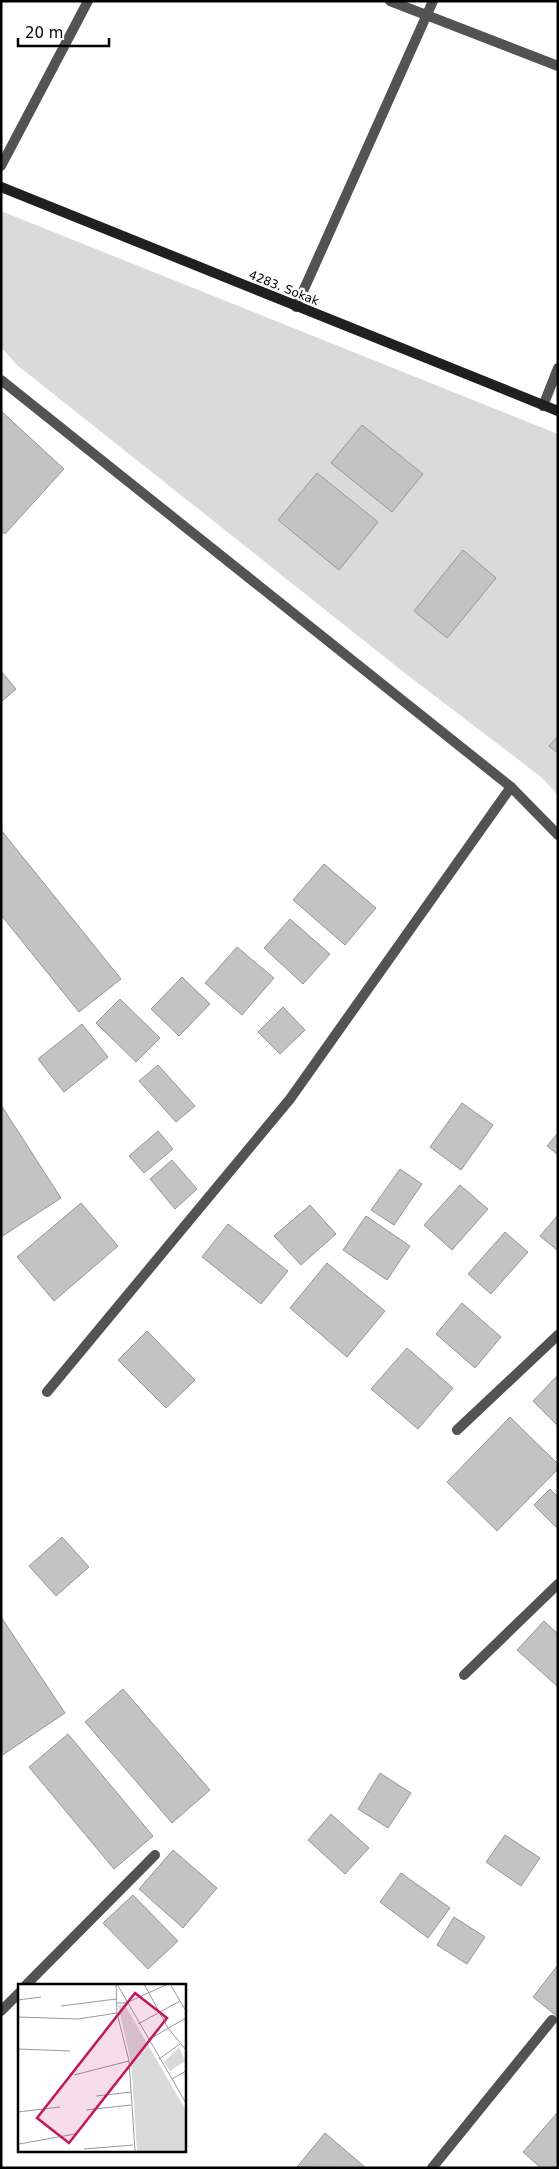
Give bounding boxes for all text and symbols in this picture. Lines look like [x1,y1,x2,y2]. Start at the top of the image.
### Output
scale bar [18,15,109,47]
text: 20 m [25,24,63,42]
street label: 4283. Sokak [247,268,321,308]
inset map [18,1984,185,2152]

